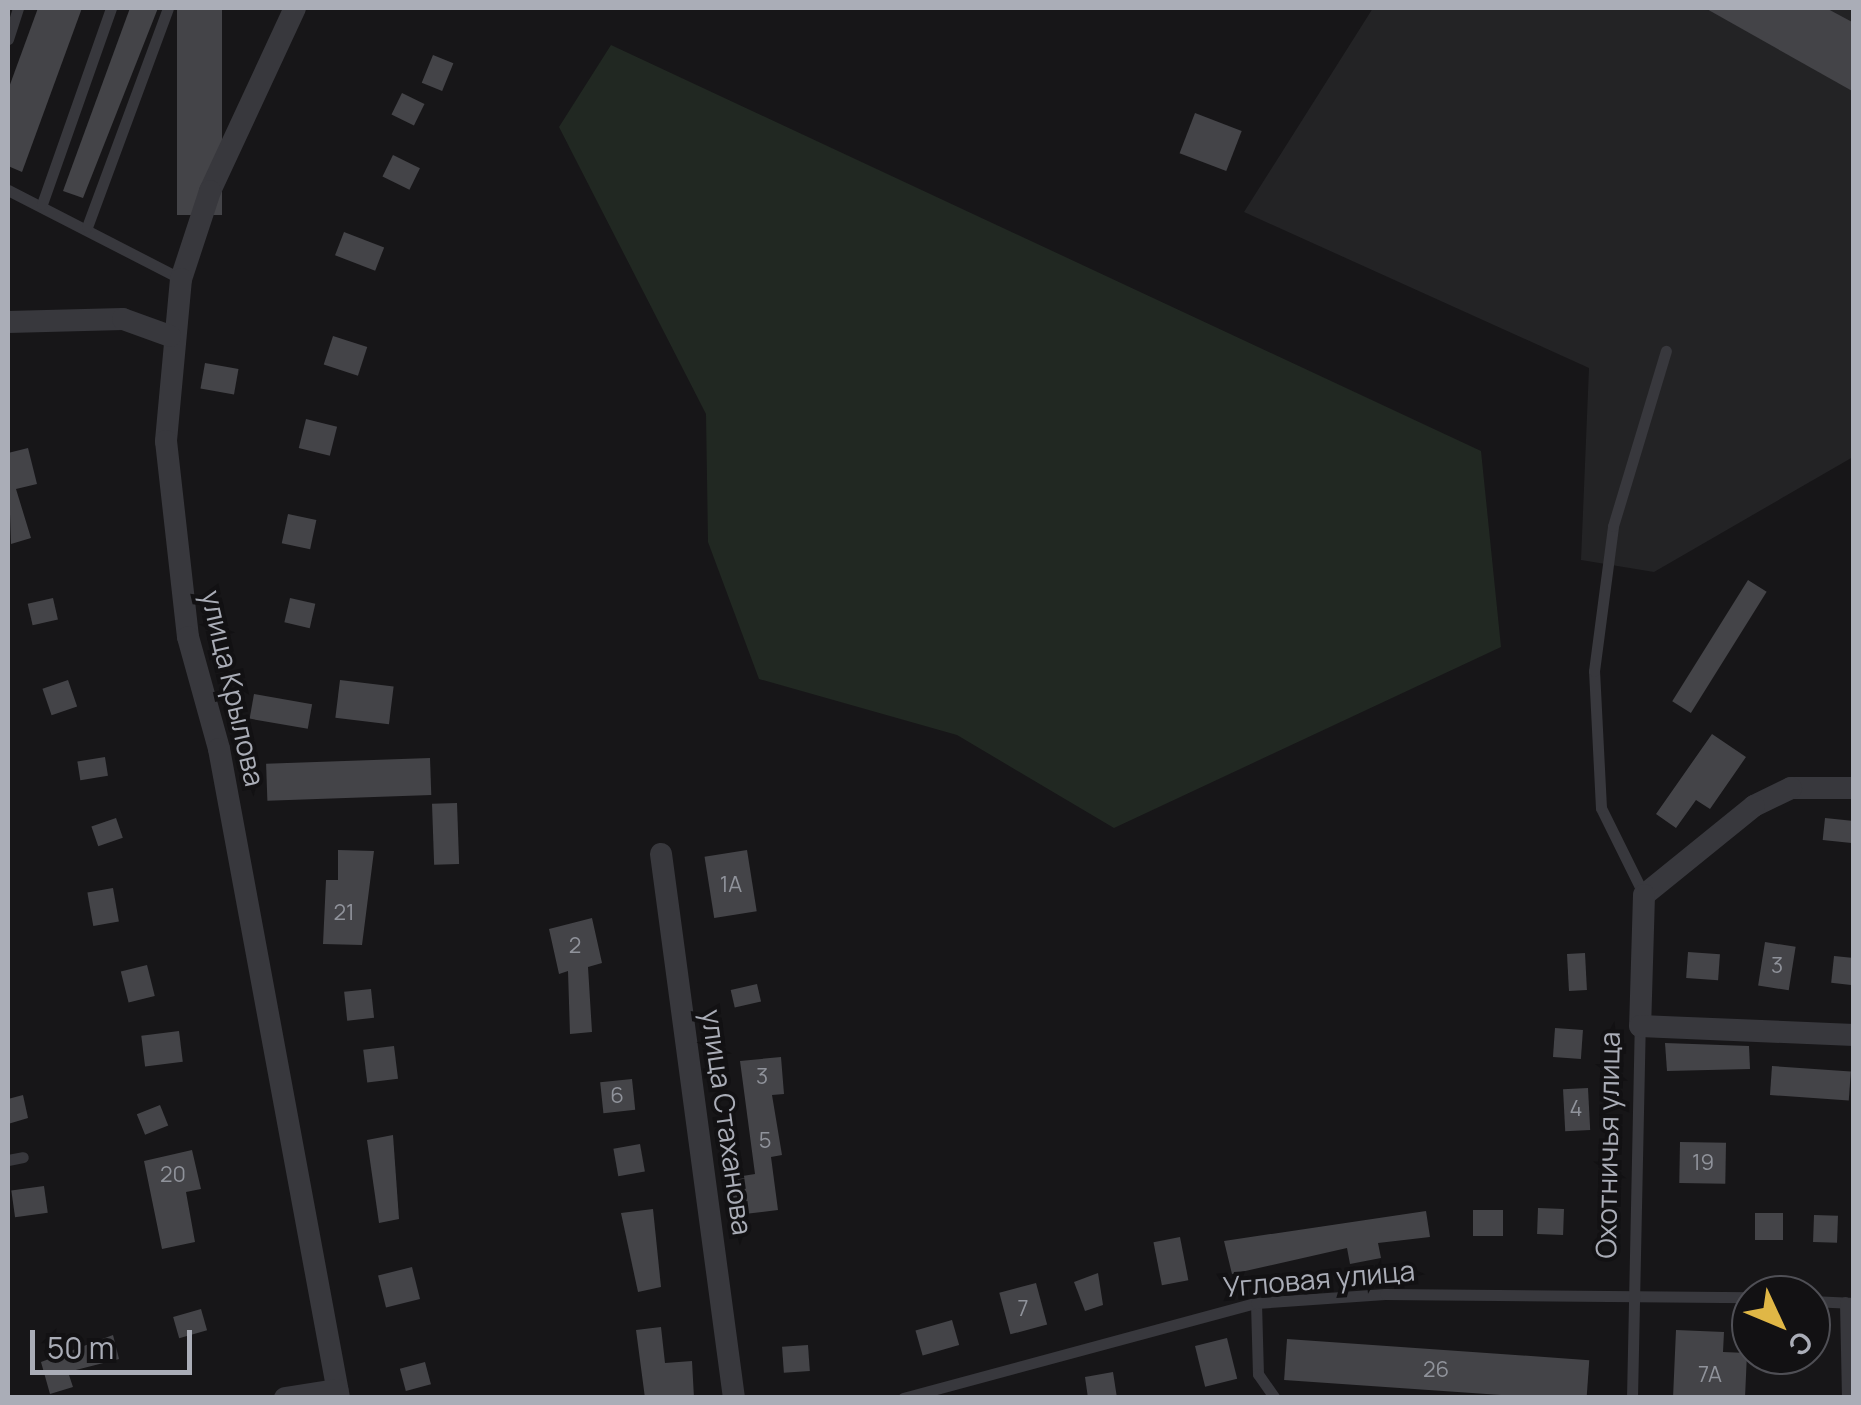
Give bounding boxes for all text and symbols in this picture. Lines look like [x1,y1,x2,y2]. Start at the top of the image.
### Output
street label: улица Крылова [195,587,273,789]
house number: 1А [720,872,742,898]
house number: 21 [333,900,355,926]
house number: 2 [569,933,581,959]
house number: 3 [1771,953,1783,979]
street label: улица Стаханова [696,1007,760,1237]
street label: Охотничья улица [1588,1031,1626,1259]
house number: 3 [756,1064,768,1090]
house number: 6 [610,1083,624,1109]
house number: 4 [1570,1096,1582,1122]
house number: 5 [759,1128,771,1154]
house number: 19 [1692,1150,1714,1176]
house number: 20 [160,1162,186,1188]
street label: Угловая улица [1222,1253,1416,1303]
north arrow [1731,1275,1831,1375]
house number: 7 [1017,1296,1029,1322]
scale bar [35,1310,198,1372]
text: С [1780,1324,1822,1365]
text: 50 m [47,1327,114,1368]
house number: 26 [1423,1357,1449,1383]
house number: 7А [1698,1362,1722,1388]

